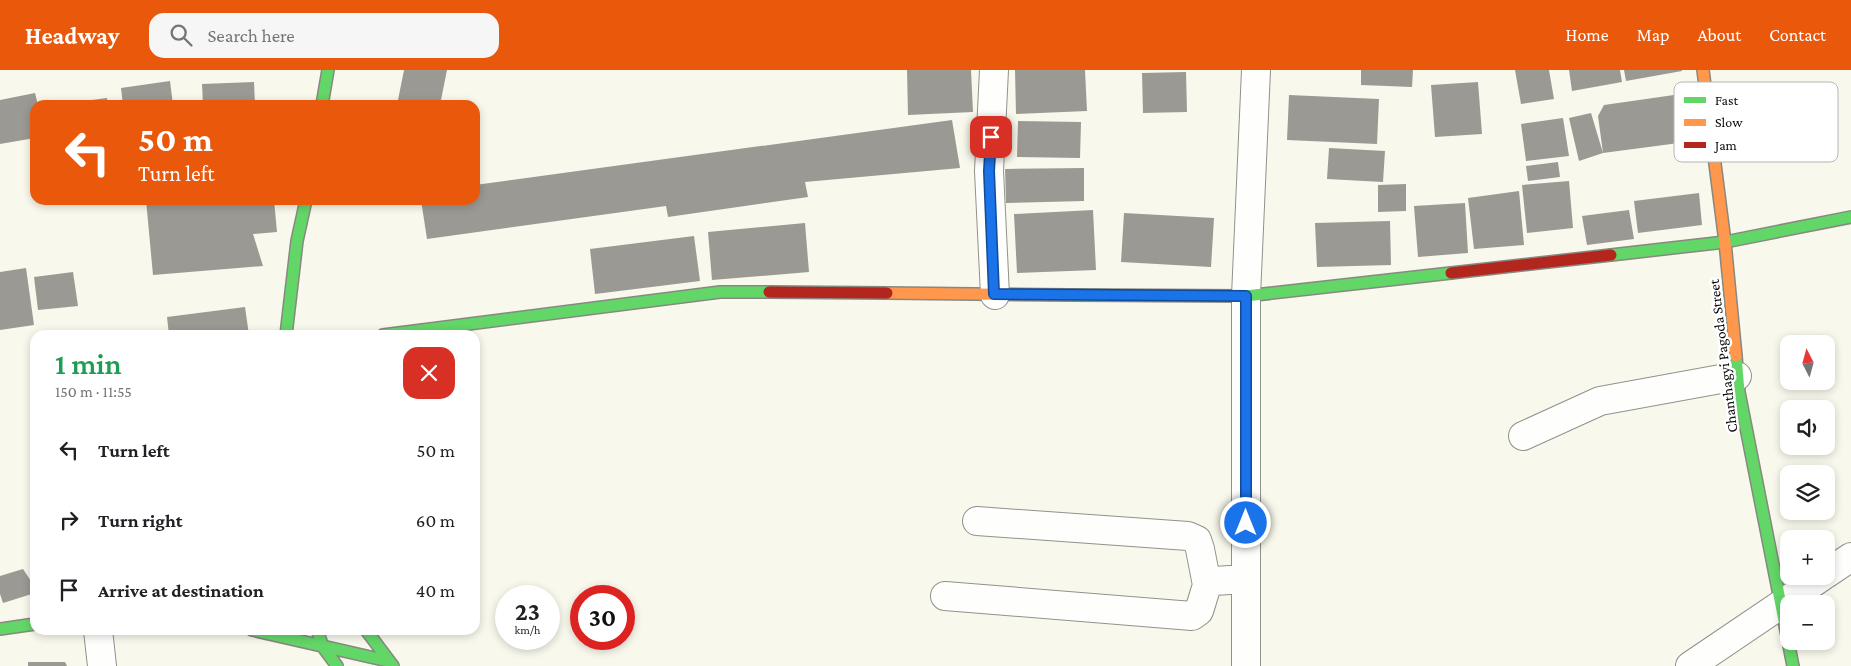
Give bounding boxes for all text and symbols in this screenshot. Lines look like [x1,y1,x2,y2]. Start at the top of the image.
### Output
search box [149,13,499,58]
icon: search [167,21,195,49]
text: Headway [25,22,119,49]
text: Search here [207,25,295,46]
text: Home [1566,25,1609,45]
text: Map [1637,25,1669,45]
text: About [1697,25,1741,45]
text: Contact [1769,25,1826,45]
legend [1674,82,1838,162]
text: Fast [1715,92,1739,108]
text: Slow [1715,114,1743,130]
pin [970,116,1012,158]
icon: left [55,120,120,185]
text: 50 m [138,120,213,159]
icon: arrive [977,123,1005,151]
text: Jam [1713,137,1737,153]
text: Turn left [138,161,215,186]
street label: Chanthagyi Pagoda Street [1706,277,1741,434]
north arrow [1780,335,1835,390]
map controls [1780,335,1835,650]
text: 1 min [55,347,122,380]
button: close [403,347,455,399]
text: 150 m · 11:55 [55,383,132,400]
button: sound [1780,400,1835,455]
icon: left [55,436,83,464]
text: Turn left [98,440,170,461]
text: 50 m [416,440,455,461]
button: layers [1780,465,1835,520]
position arrow [1219,496,1271,548]
icon: right [55,506,83,534]
text: Turn right [98,510,183,531]
text: 60 m [416,510,455,531]
button: + [1780,530,1835,585]
icon: arrive [55,576,83,604]
text: Arrive at destination [98,580,264,601]
text: 40 m [416,580,455,601]
speed limit sign: 30 [570,585,635,650]
button: − [1780,595,1835,650]
text: 23 [515,598,540,625]
text: km/h [515,623,540,637]

